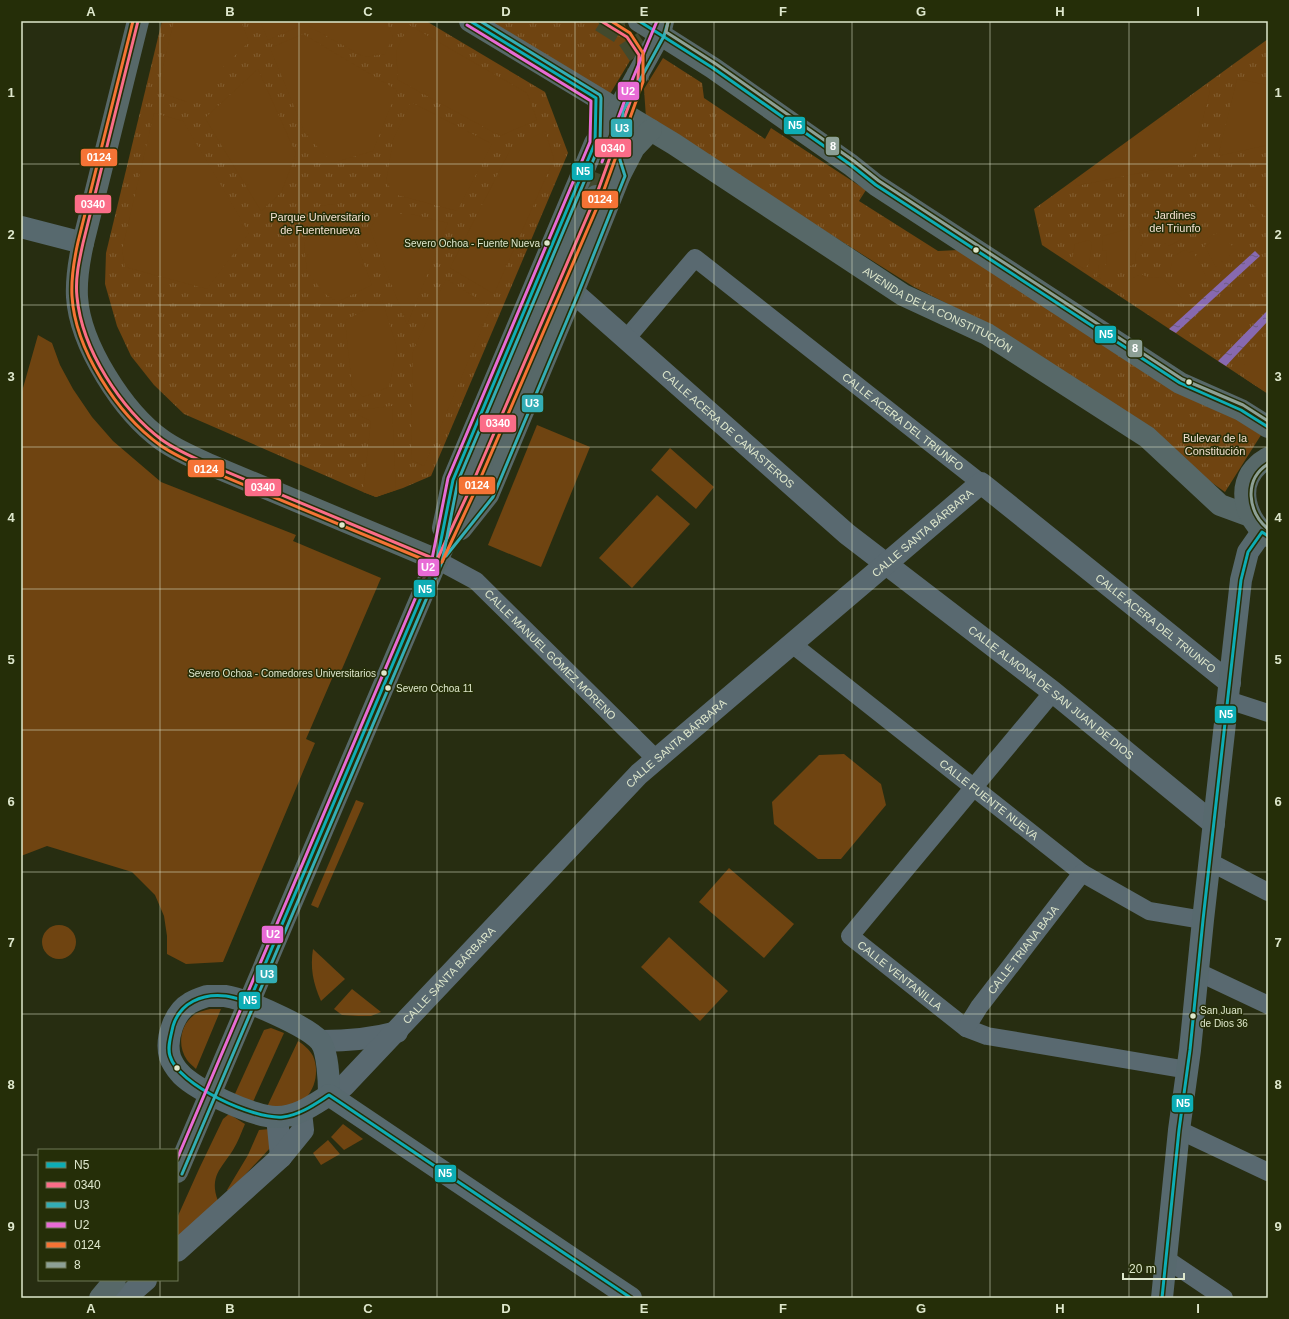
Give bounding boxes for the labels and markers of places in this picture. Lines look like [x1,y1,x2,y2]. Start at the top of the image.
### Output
place label: Severo Ochoa - Fuente Nueva [404,238,540,249]
marker: Severo Ochoa - Fuente Nueva [542,238,552,248]
unlabelled marker [971,245,981,255]
unlabelled marker [1184,377,1194,387]
unlabelled marker [337,520,347,530]
place label: Severo Ochoa - Comedores Universitarios [188,668,376,679]
marker: Severo Ochoa - Comedores Universitarios [379,668,389,678]
marker: Severo Ochoa 11 [383,683,393,693]
place label: Severo Ochoa 11 [396,683,474,694]
place label: San Juan de Dios 36 [1200,1005,1248,1029]
marker: San Juan de Dios 36 [1188,1011,1198,1021]
unlabelled marker [172,1063,182,1073]

